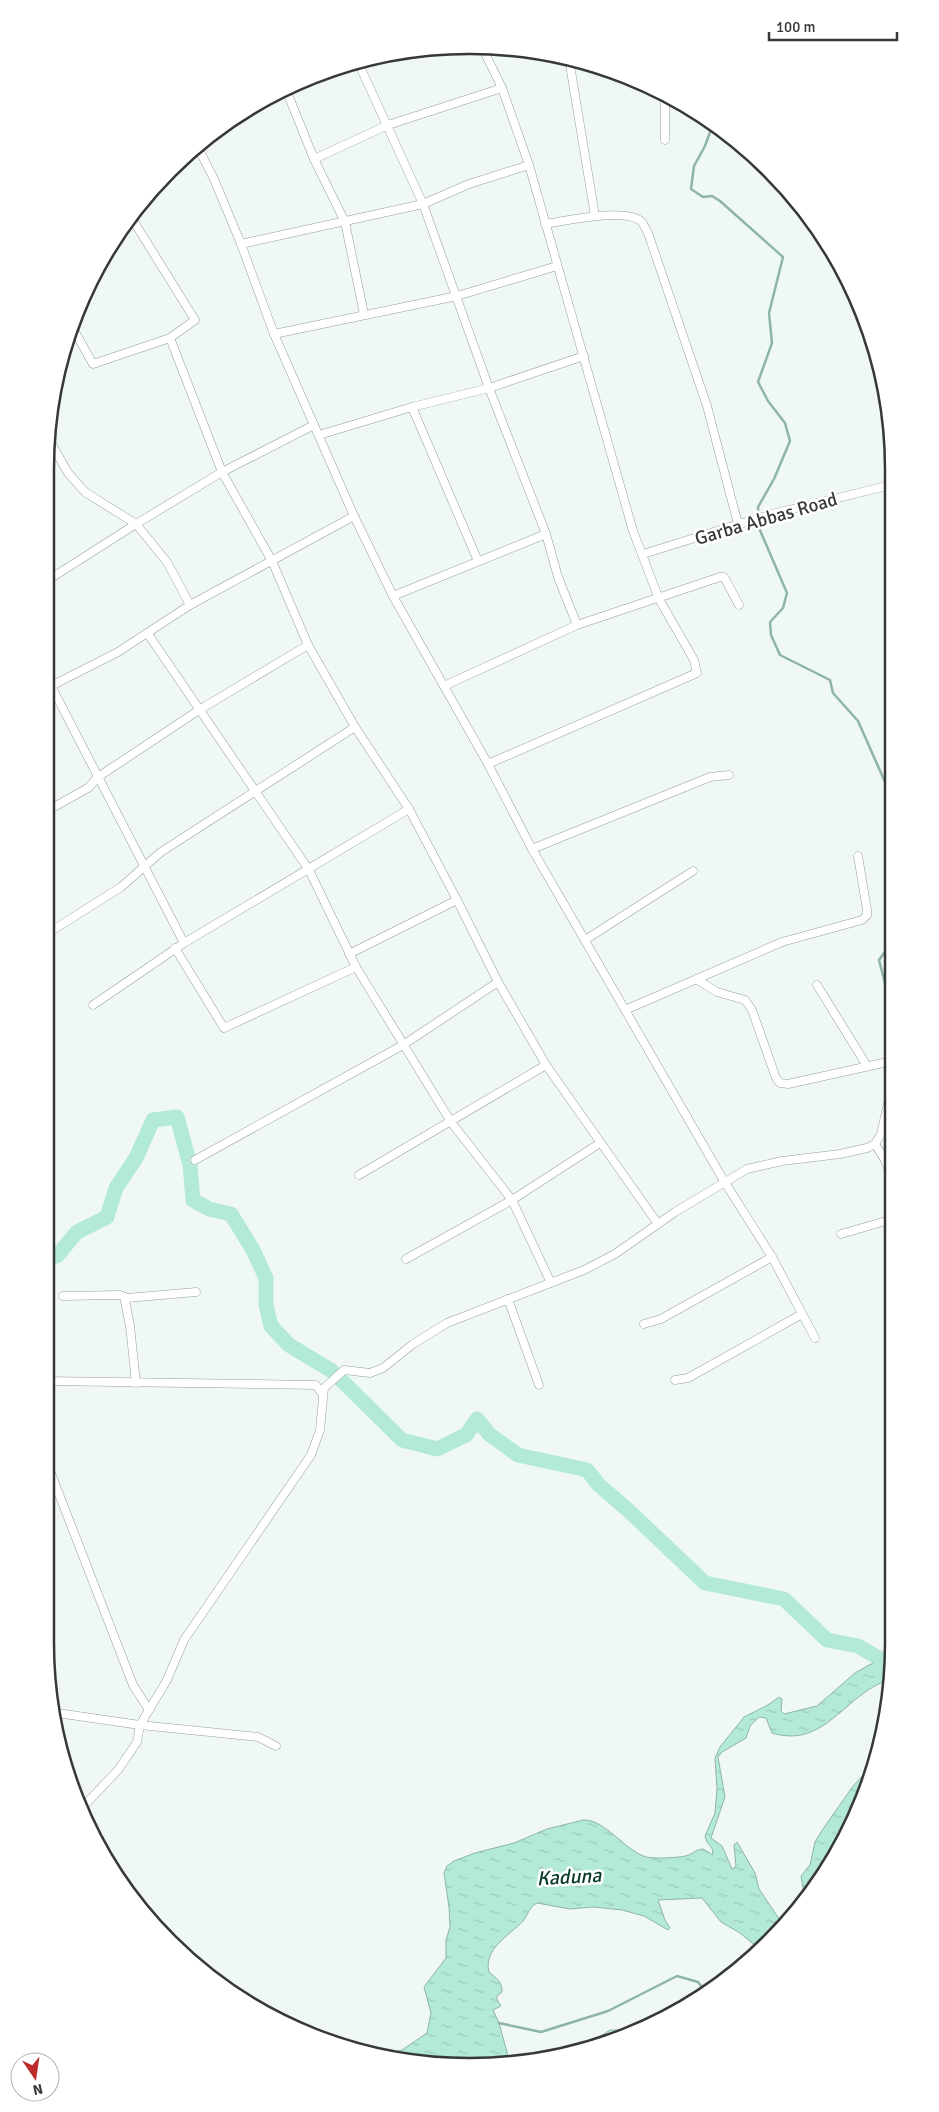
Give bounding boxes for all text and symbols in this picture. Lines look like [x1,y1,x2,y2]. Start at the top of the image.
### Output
scale bar [769,10,896,42]
text: 100 m [776,18,816,36]
street label: Garba Abbas Road [692,487,840,551]
water label: Kaduna [536,1863,603,1891]
north arrow [10,2052,60,2102]
text: N [31,2080,44,2099]

